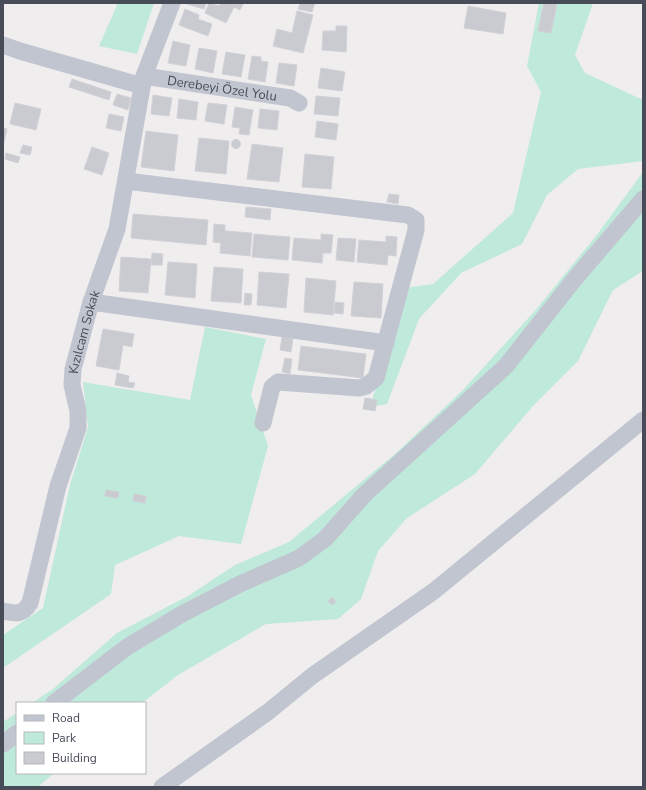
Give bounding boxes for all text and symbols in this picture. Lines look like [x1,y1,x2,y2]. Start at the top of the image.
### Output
street label: Derebeyi Özel Yolu [166,72,278,106]
street label: Kızılcam Sokak [65,287,105,374]
legend [16,702,146,774]
text: Road [52,710,80,726]
text: Park [52,730,77,746]
text: Building [52,750,97,766]

